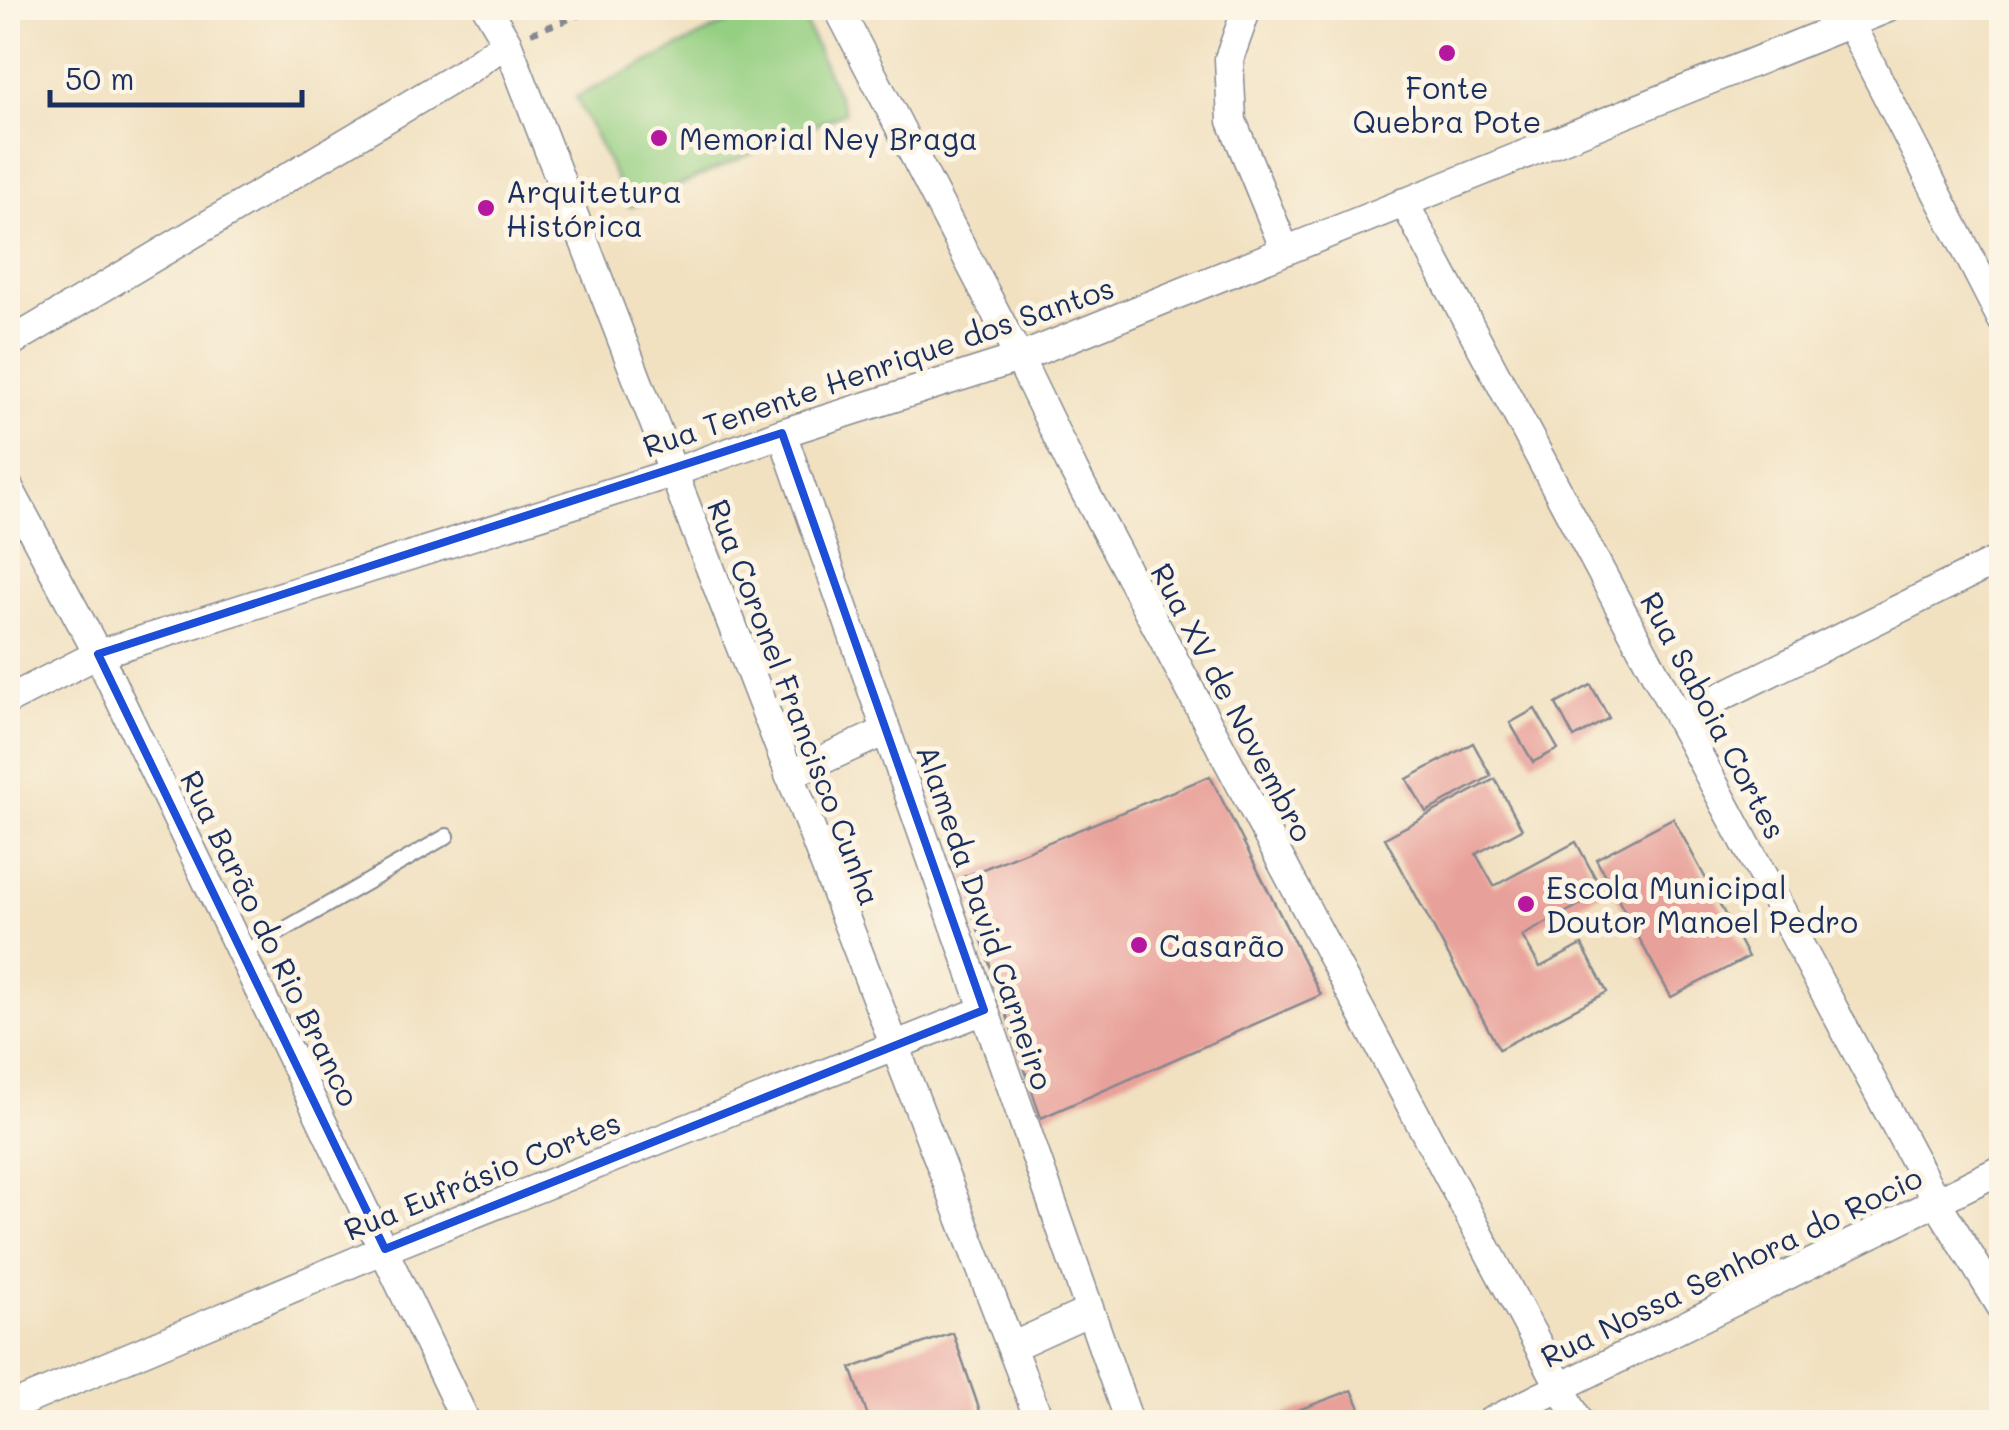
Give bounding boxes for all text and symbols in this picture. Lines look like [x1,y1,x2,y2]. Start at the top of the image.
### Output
marker: Fonte Quebra Pote [1436,42,1458,64]
scale bar [50,45,302,107]
text: 50 m [65,58,135,98]
place label: Fonte Quebra Pote [1353,67,1541,141]
place label: Memorial Ney Braga [679,118,978,158]
marker: Memorial Ney Braga [648,127,670,149]
place label: Arquitetura Histórica [506,171,682,245]
marker: Arquitetura Histórica [475,197,497,219]
street label: Rua Tenente Henrique dos Santos [637,266,1119,466]
street label: Rua Coronel Francisco Cunha [699,493,891,911]
street label: Rua XV de Novembro [1143,556,1323,848]
street label: Rua Saboia Cortes [1632,584,1796,846]
street label: Alameda David Carneiro [908,739,1064,1095]
street label: Rua Barão do Rio Branco [172,763,370,1113]
place label: Escola Municipal Doutor Manoel Pedro [1546,867,1858,941]
marker: Escola Municipal Doutor Manoel Pedro [1515,893,1537,915]
place label: Casarão [1159,925,1284,965]
marker: Casarão [1128,934,1150,956]
street label: Rua Eufrásio Cortes [338,1101,626,1249]
street label: Rua Nossa Senhora do Rocio [1534,1156,1928,1376]

